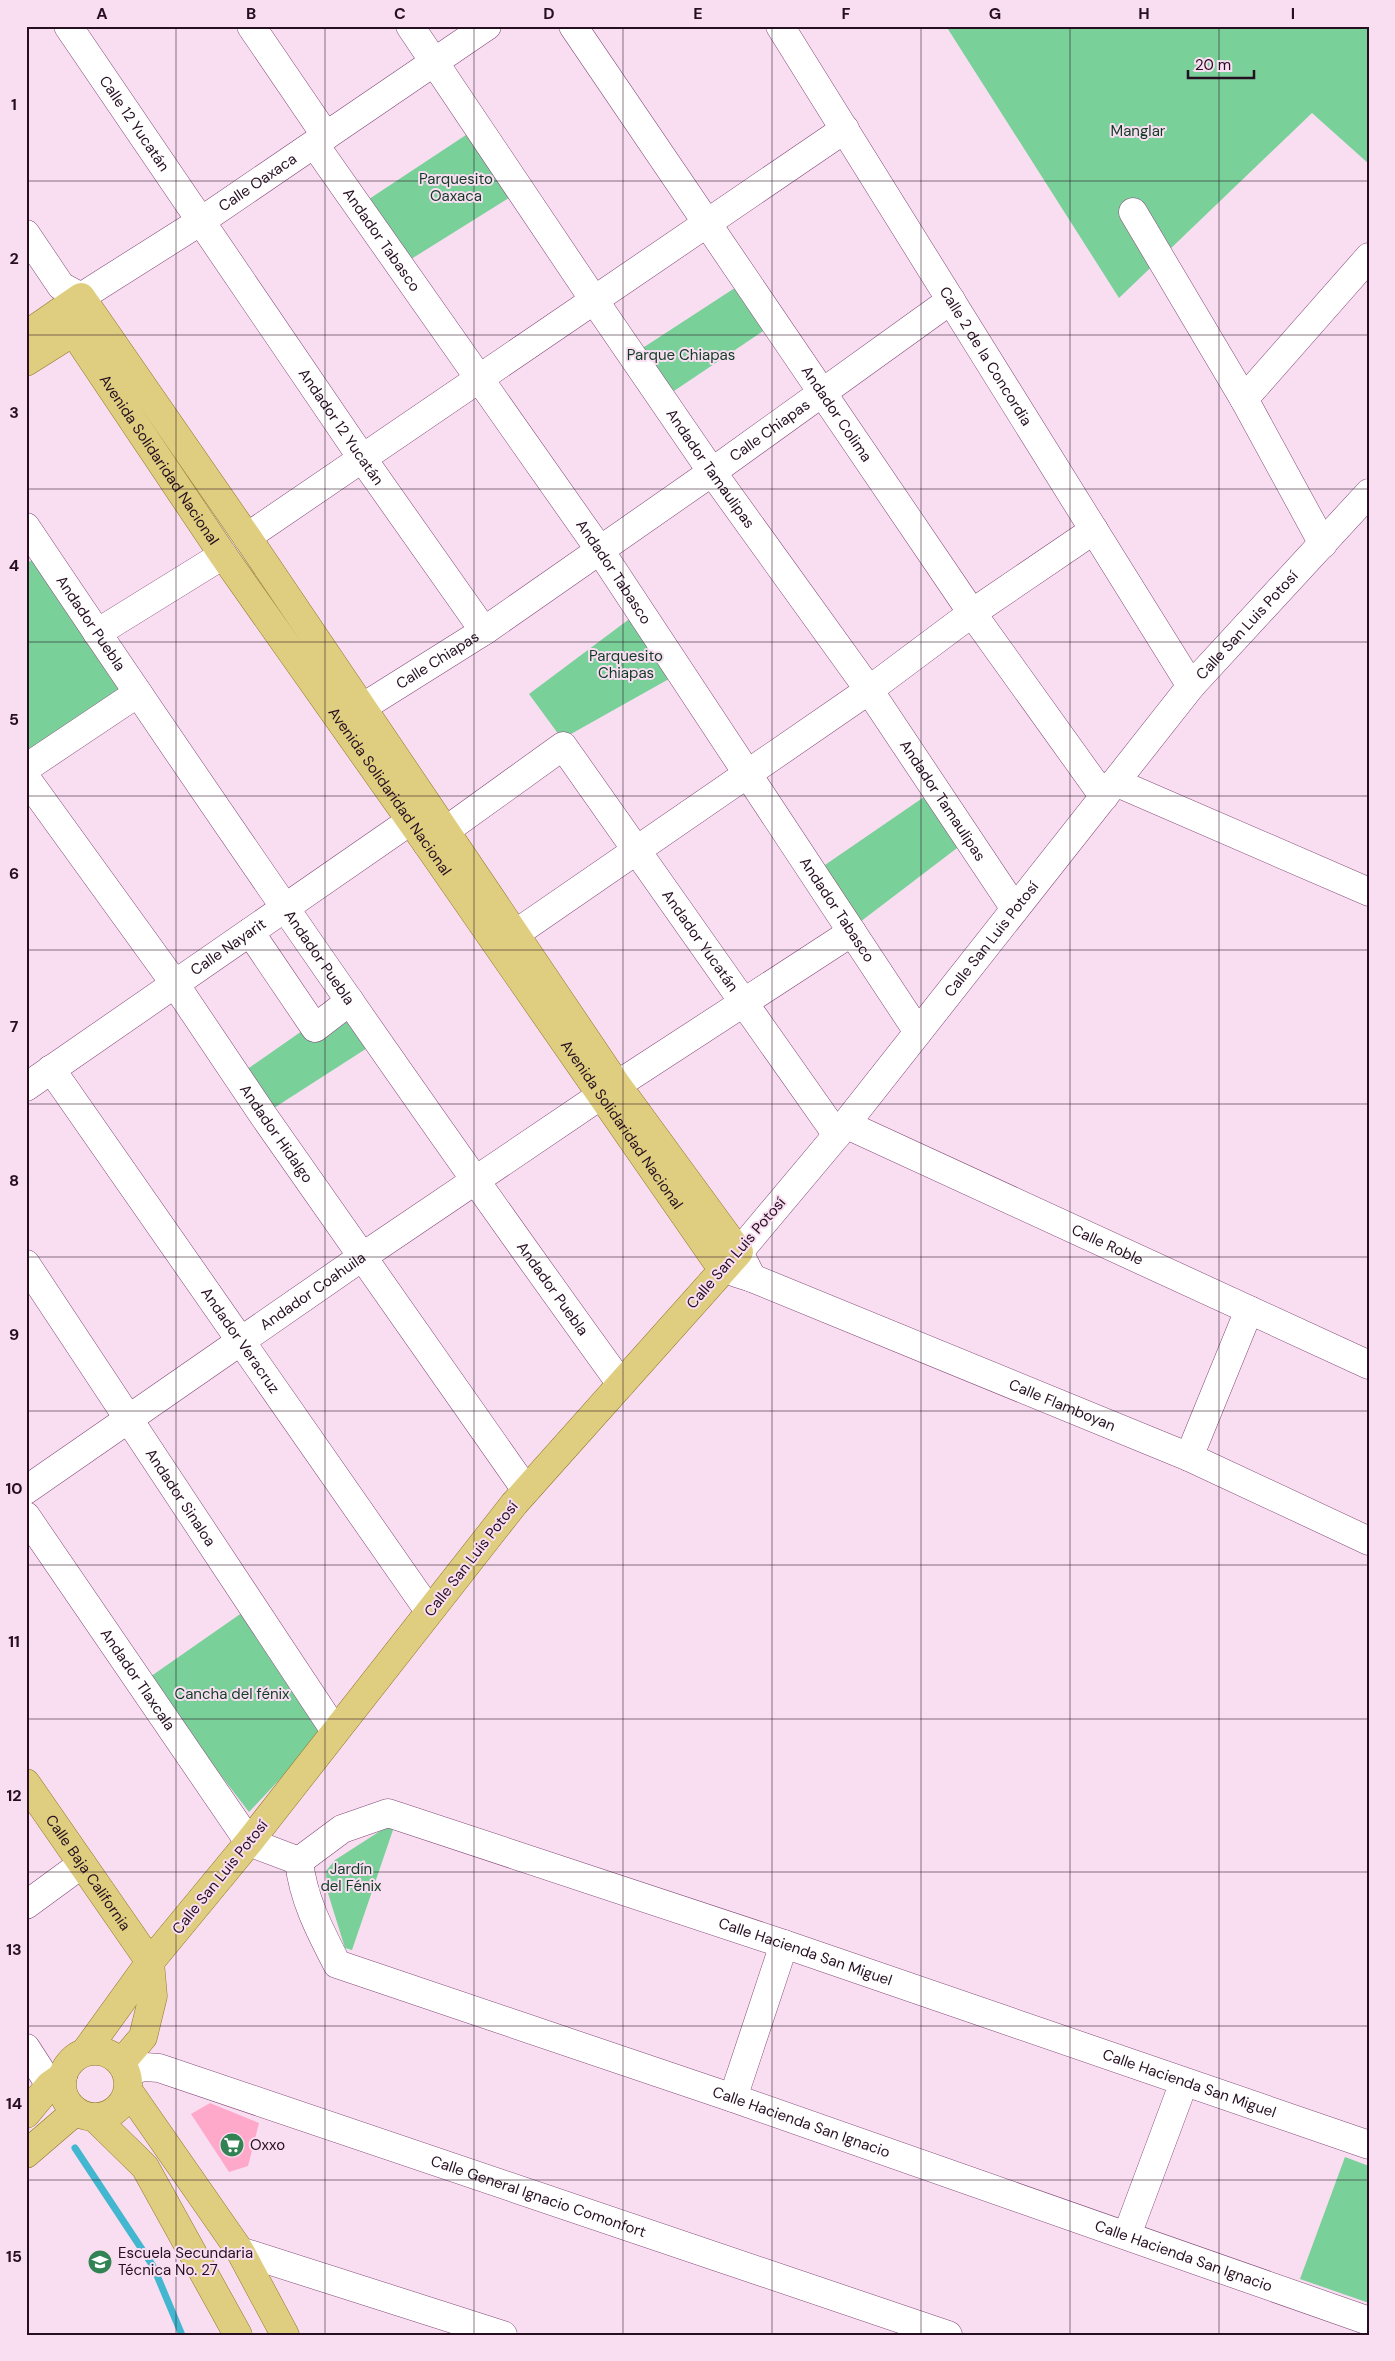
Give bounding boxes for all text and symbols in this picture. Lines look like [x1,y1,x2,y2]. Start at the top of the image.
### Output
text: A [96,3,108,24]
text: B [246,3,256,24]
text: C [394,3,406,24]
text: D [543,3,555,24]
text: E [693,3,703,24]
text: F [842,3,851,24]
text: G [989,3,1001,24]
text: H [1138,3,1150,24]
text: I [1291,3,1295,24]
scale bar [1188,48,1254,80]
text: 20 m [1195,55,1231,75]
street label: Calle 12 Yucatán [95,72,174,175]
text: 1 [11,94,17,115]
park label: Manglar [1111,121,1166,141]
street label: Calle Oaxaca [215,149,301,216]
park label: Parquesito Oaxaca [419,169,493,206]
street label: Andador Tabasco [338,184,425,296]
text: 2 [9,248,19,269]
street label: Calle 2 de la Concordia [935,283,1037,430]
park label: Parque Chiapas [627,345,735,365]
street label: Andador Colima [797,362,876,466]
street label: Andador 12 Yucatán [294,364,388,489]
street label: Avenida Solidaridad Nacional [95,371,224,549]
street label: Calle Chiapas [726,395,814,466]
text: 3 [9,402,19,423]
street label: Andador Tamaulipas [662,405,759,532]
street label: Andador Tabasco [571,516,656,628]
text: 4 [9,555,19,576]
street label: Calle San Luis Potosí [1192,566,1303,684]
street label: Andador Puebla [52,572,130,675]
street label: Calle Chiapas [392,627,483,694]
park label: Parquesito Chiapas [589,646,663,683]
street label: Avenida Solidaridad Nacional [324,703,456,879]
text: 5 [9,709,19,730]
street label: Andador Tamaulipas [895,736,990,865]
street label: Andador Tabasco [795,853,879,966]
text: 6 [9,863,19,884]
street label: Calle San Luis Potosí [940,877,1043,1001]
street label: Andador Yucatán [657,886,743,996]
street label: Andador Puebla [280,906,359,1009]
street label: Calle Nayarit [187,914,270,980]
text: 7 [10,1016,19,1037]
street label: Avenida Solidaridad Nacional [556,1036,687,1213]
street label: Andador Hidalgo [235,1080,318,1187]
text: 8 [9,1170,19,1191]
street label: Calle San Luis Potosí [682,1193,790,1313]
street label: Calle Roble [1068,1220,1147,1270]
street label: Andador Puebla [512,1238,593,1340]
street label: Andador Coahuila [256,1247,370,1335]
street label: Andador Veracruz [196,1284,284,1398]
text: 9 [9,1324,19,1345]
street label: Calle Flamboyan [1006,1374,1119,1436]
street label: Andador Sinaloa [141,1445,220,1550]
text: 10 [5,1478,23,1499]
street label: Calle San Luis Potosí [420,1497,523,1621]
street label: Andador Tlaxcala [96,1624,180,1734]
text: 11 [8,1631,20,1652]
park label: Cancha del fénix [174,1684,290,1704]
text: 12 [6,1785,22,1806]
street label: Calle Baja California [41,1811,135,1935]
street label: Calle San Luis Potosí [168,1815,273,1938]
park label: Jardín del Fénix [320,1859,382,1896]
street label: Calle Hacienda San Miguel [716,1913,895,1990]
text: 13 [6,1939,22,1960]
street label: Calle Hacienda San Miguel [1100,2044,1279,2122]
street label: Calle Hacienda San Ignacio [710,2082,893,2162]
text: 14 [6,2093,22,2114]
supermarket icon: Oxxo [219,2132,245,2158]
place label: Oxxo [250,2135,285,2155]
street label: Calle General Ignacio Comonfort [428,2151,649,2242]
street label: Calle Hacienda San Ignacio [1092,2216,1275,2296]
place label: Escuela Secundaria Técnica No. 27 [118,2243,253,2280]
text: 15 [6,2246,22,2267]
school or university icon: Escuela Secundaria Técnica No. 27 [87,2249,113,2275]

